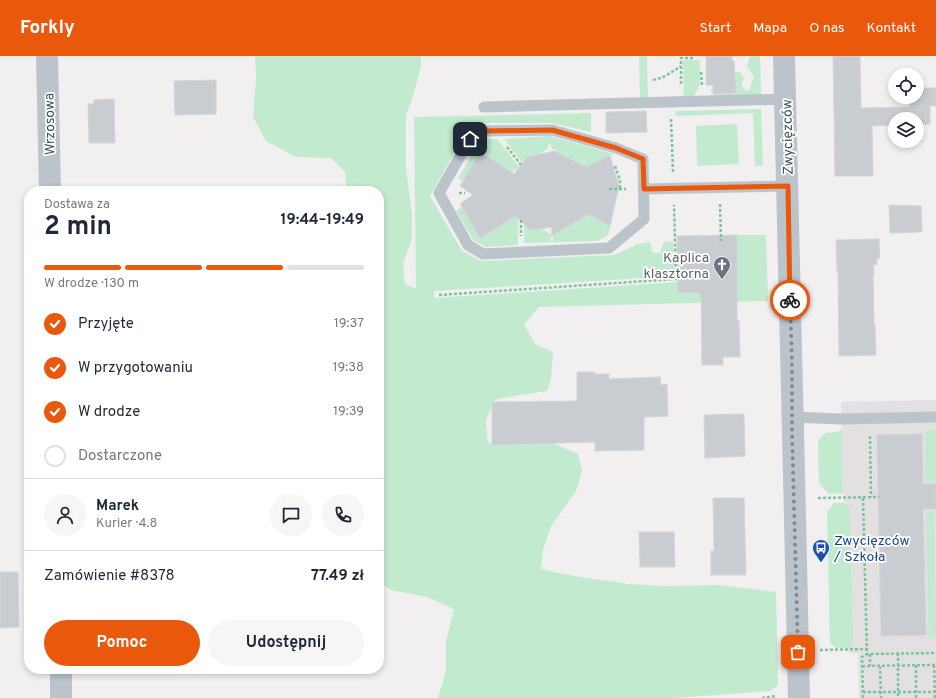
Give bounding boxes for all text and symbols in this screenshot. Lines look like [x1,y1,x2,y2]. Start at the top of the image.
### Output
text: Forkly [20,16,75,40]
text: Start [699,20,731,37]
text: Mapa [753,20,787,37]
text: O nas [809,20,845,37]
text: Kontakt [867,20,916,37]
map controls [888,68,924,148]
button: locate [888,68,924,104]
street label: Wrzosowa [41,93,60,155]
street label: Zwycięzców [779,99,798,175]
button: layers [888,112,924,148]
pin [453,122,487,156]
icon: home [459,128,481,150]
text: Dostawa za [44,197,110,213]
text: 2 min [44,211,112,244]
text: 19:44–19:49 [281,211,364,230]
place label: Kaplica klasztorna [643,250,709,283]
church icon: Kaplica klasztorna [712,255,732,280]
text: W drodze · 130 m [44,276,139,292]
courier [770,280,810,320]
icon: bike [779,289,801,311]
icon: check [44,313,66,335]
text: Przyjęte [78,315,134,334]
text: 19:37 [334,316,364,332]
icon: check [44,357,66,379]
text: W przygotowaniu [78,359,193,378]
text: 19:38 [333,360,364,376]
icon: check [44,401,66,423]
text: W drodze [78,403,140,422]
text: 19:39 [333,404,364,420]
text: Dostarczone [78,447,162,466]
button: person [44,494,86,536]
button: chat [270,494,312,536]
button: phone [322,494,364,536]
text: Marek [96,497,139,516]
text: Kurier · 4.8 [96,516,157,532]
place label: Zwycięzców / Szkoła [833,533,910,566]
bus stop icon: Zwycięzców / Szkoła [811,538,831,563]
text: Zamówienie #8378 [44,567,175,586]
text: 77.49 zł [311,567,364,586]
button: Pomoc [44,620,200,666]
button: Udostępnij [208,620,364,666]
pin [781,635,815,669]
icon: bag [787,641,809,663]

